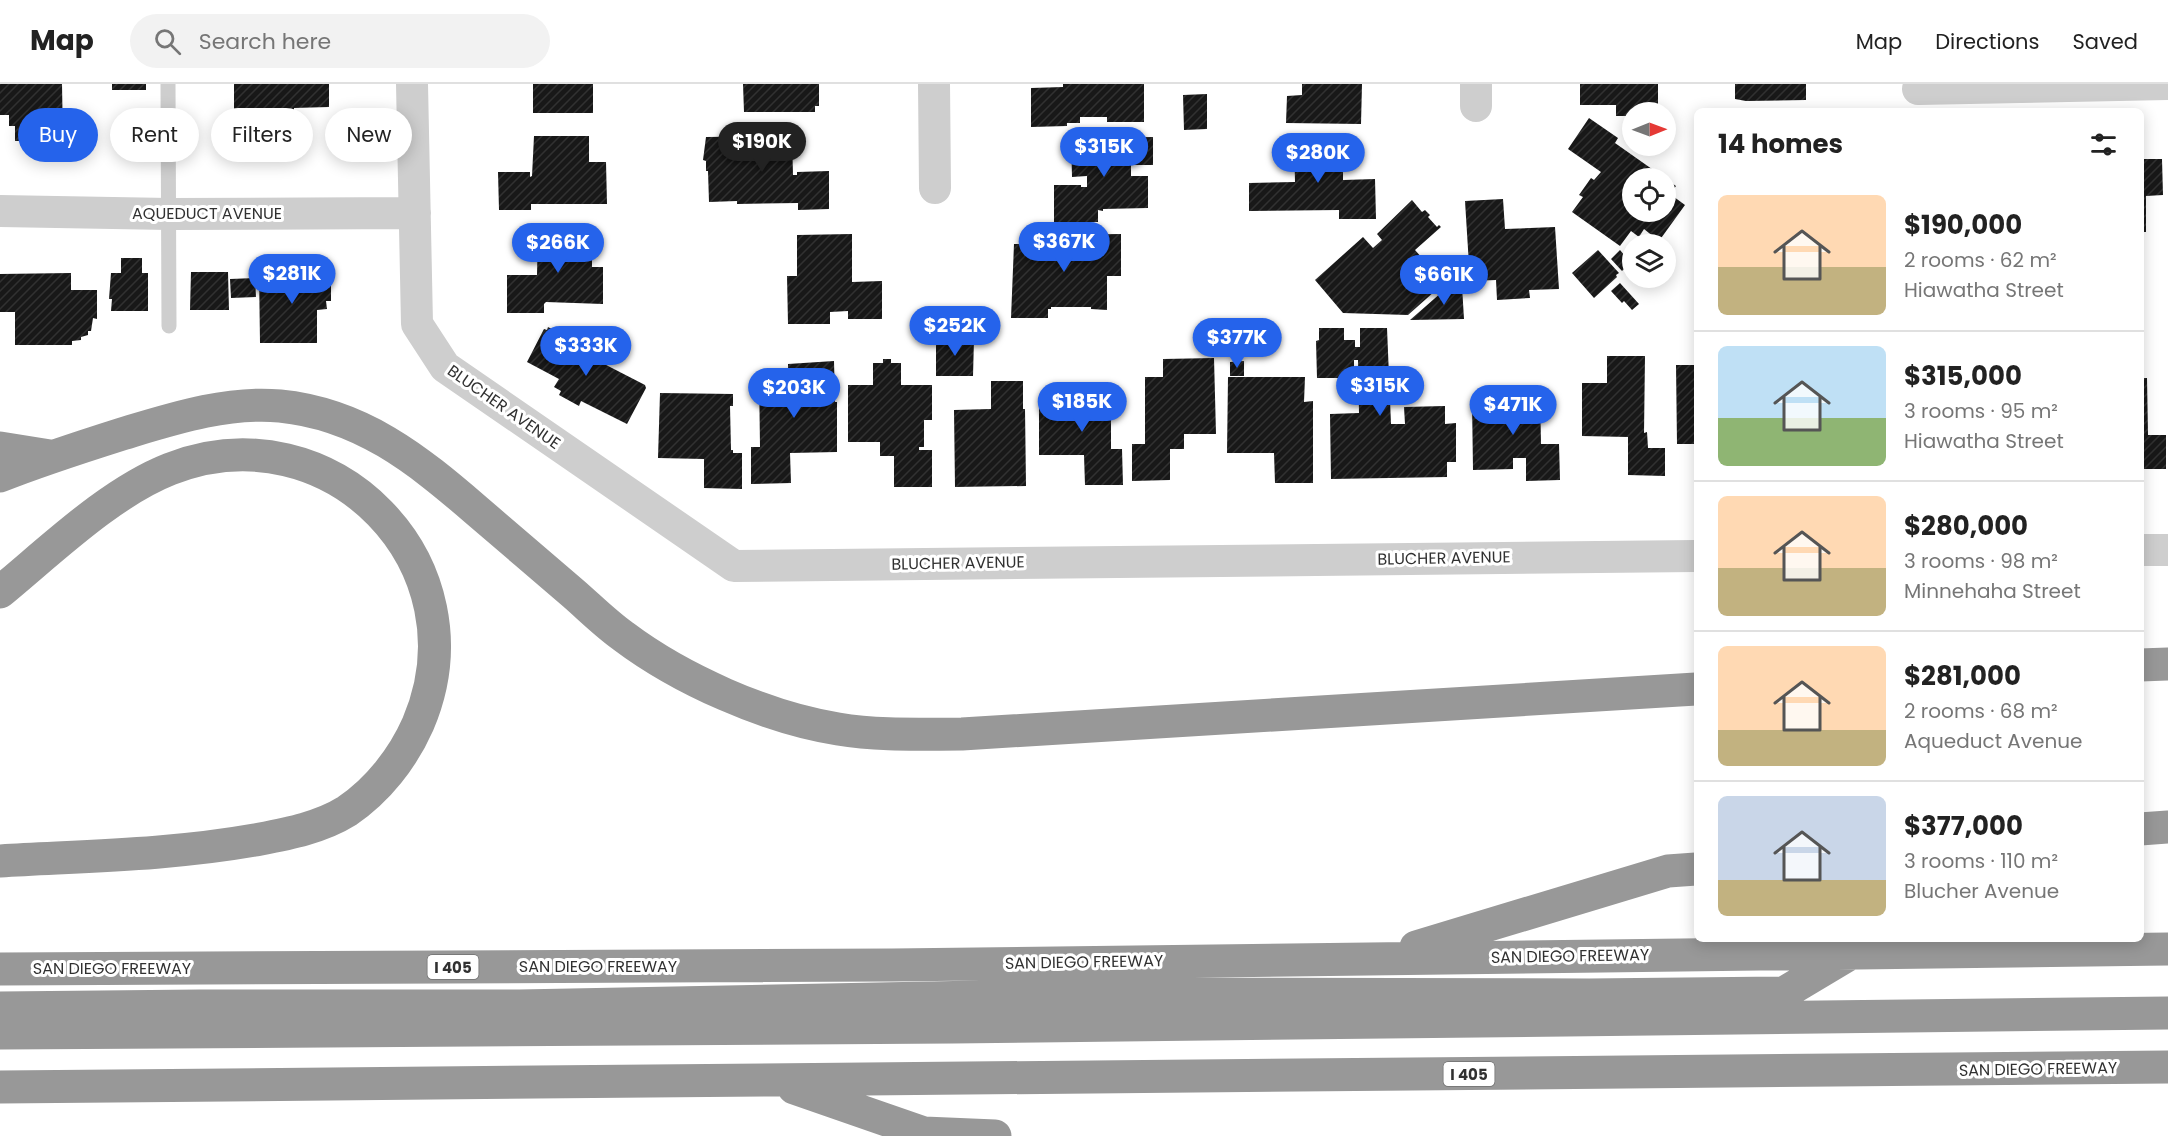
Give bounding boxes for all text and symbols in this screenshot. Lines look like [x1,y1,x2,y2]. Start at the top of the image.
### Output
search box [130,14,550,68]
text: Map [30,21,94,60]
icon: search [151,25,184,58]
text: Search here [199,26,331,57]
text: Map [1856,27,1902,56]
text: Directions [1935,27,2039,56]
text: Saved [2072,27,2138,56]
north arrow [1622,102,1676,156]
map controls [1622,102,1676,288]
chip: Buy [18,108,98,162]
chip: Rent [110,108,199,162]
chip: Filters [211,108,313,162]
chip: New [325,108,412,162]
pin: $190K [720,122,804,173]
text: 14 homes [1718,126,1843,162]
text: $190K [732,127,792,155]
pin: $315K [1062,127,1146,178]
icon: filters [2087,128,2120,161]
text: $315K [1074,132,1134,160]
pin: $280K [1276,133,1360,184]
text: $280K [1286,138,1350,166]
button: locate [1622,168,1676,222]
street label: AQUEDUCT AVENUE [132,202,282,225]
text: $190,000 [1904,207,2022,243]
icon: home [1766,219,1838,291]
pin: $367K [1022,222,1106,273]
pin: $266K [516,223,600,274]
text: $367K [1033,227,1095,255]
text: $266K [526,228,590,256]
button: layers [1622,234,1676,288]
text: 2 rooms · 62 m² [1904,246,2057,274]
pin: $281K [250,254,334,305]
pin: $661K [1402,255,1486,306]
text: $281K [263,259,322,287]
text: $661K [1414,260,1474,288]
text: Hiawatha Street [1904,276,2064,304]
pin: $252K [913,306,997,357]
text: $252K [924,311,986,339]
pin: $377K [1195,318,1279,369]
text: $377K [1207,323,1267,351]
pin: $333K [544,326,628,377]
text: $333K [554,331,618,359]
text: $315,000 [1904,358,2022,394]
street label: BLUCHER AVENUE [443,359,565,455]
pin: $315K [1338,366,1422,417]
pin: $203K [752,368,836,419]
icon: home [1766,370,1838,442]
text: $315K [1350,371,1410,399]
text: $203K [762,373,826,401]
pin: $185K [1040,382,1124,433]
pin: $471K [1471,385,1555,436]
text: $185K [1052,387,1112,415]
text: $471K [1484,390,1542,418]
text: 3 rooms · 95 m² [1904,397,2058,425]
text: Hiawatha Street [1904,427,2064,455]
text: $280,000 [1904,508,2028,544]
icon: home [1766,520,1838,592]
street label: BLUCHER AVENUE [1377,545,1511,571]
text: 3 rooms · 98 m² [1904,547,2058,575]
street label: BLUCHER AVENUE [891,550,1025,576]
text: Minnehaha Street [1904,577,2081,605]
text: $281,000 [1904,658,2021,694]
icon: home [1766,670,1838,742]
text: 2 rooms · 68 m² [1904,697,2058,725]
text: Aqueduct Avenue [1904,727,2082,755]
text: $377,000 [1904,808,2023,844]
icon: home [1766,820,1838,892]
text: 3 rooms · 110 m² [1904,847,2058,875]
text: Blucher Avenue [1904,877,2059,905]
street label: SAN DIEGO FREEWAY [1491,943,1650,969]
street label: SAN DIEGO FREEWAY [1005,949,1164,975]
road number: I 405 [428,955,478,979]
street label: SAN DIEGO FREEWAY [519,955,678,978]
street label: SAN DIEGO FREEWAY [33,957,192,980]
street label: SAN DIEGO FREEWAY [1959,1056,2118,1082]
road number: I 405 [1444,1062,1494,1086]

